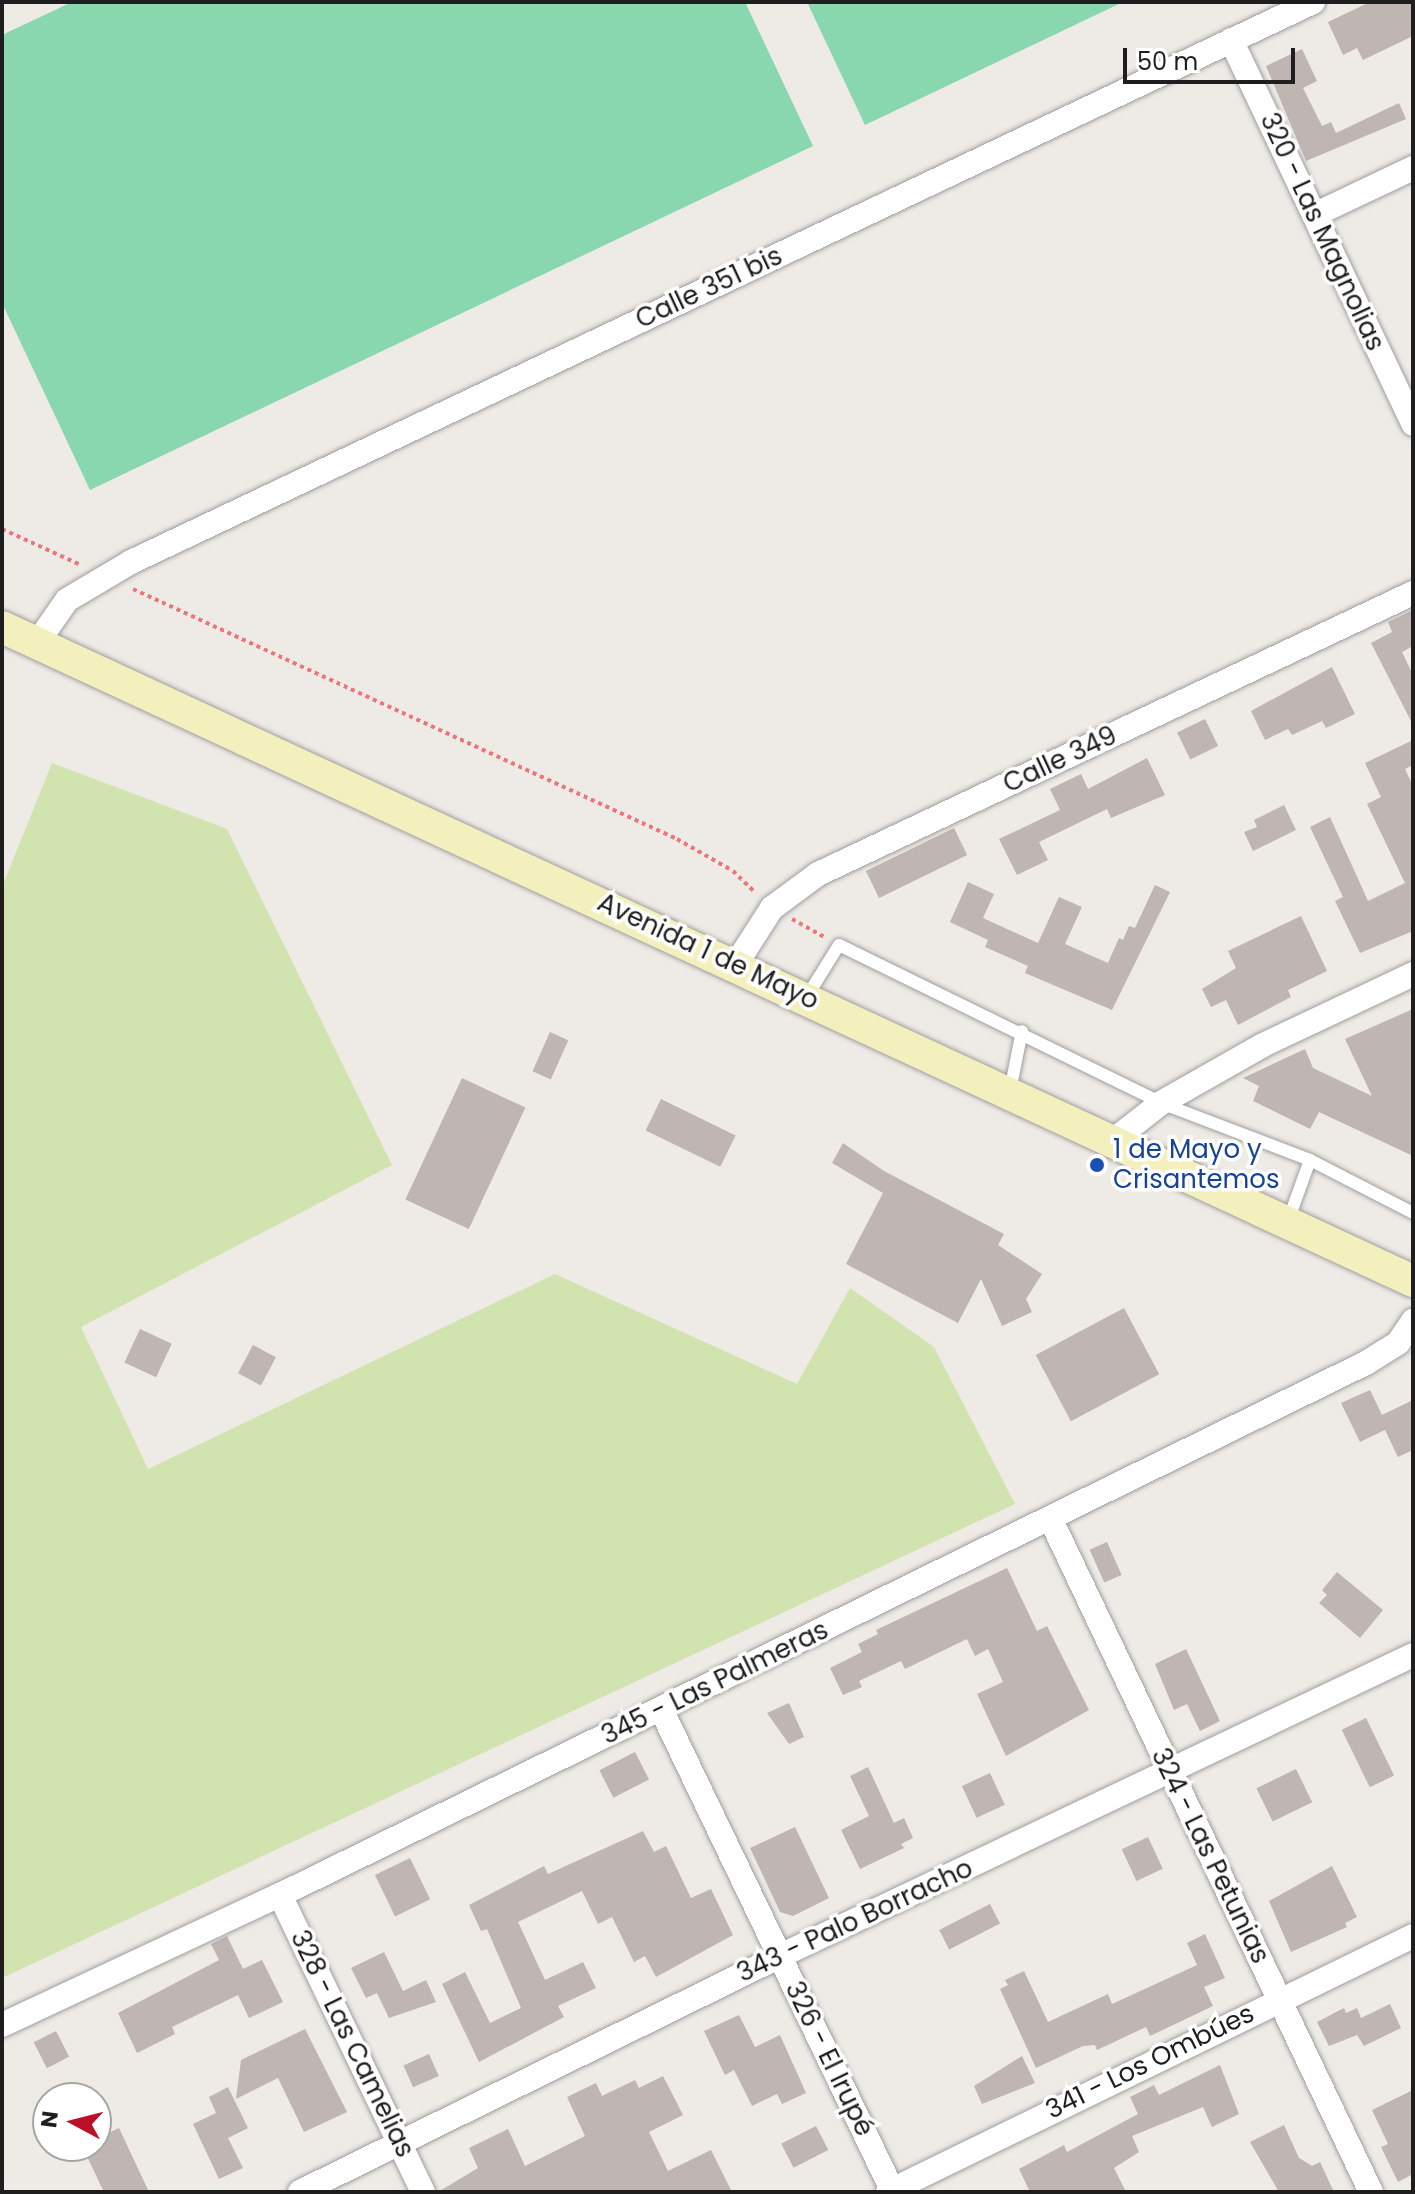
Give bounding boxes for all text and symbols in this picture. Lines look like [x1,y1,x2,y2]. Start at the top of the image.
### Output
scale bar [1127,32,1299,82]
text: 50 m [1137,45,1198,78]
street label: 320 - Las Magnolias [1253,108,1391,356]
street label: Calle 351 bis [631,240,787,336]
street label: Calle 349 [998,720,1122,800]
street label: Avenida 1 de Mayo [592,887,824,1017]
place label: 1 de Mayo y Crisantemos [1113,1134,1280,1196]
marker: 1 de Mayo y Crisantemos [1088,1156,1106,1174]
street label: 345 - Las Palmeras [597,1615,833,1751]
street label: 324 - Las Petunias [1144,1743,1276,1969]
street label: 343 - Palo Borracho [732,1853,978,1989]
street label: 328 - Las Camelias [283,1925,421,2163]
street label: 326 - El Irupé [778,1977,880,2141]
street label: 341 - Los Ombúes [1041,1998,1259,2126]
north arrow [32,2082,112,2162]
text: N [33,2109,66,2129]

